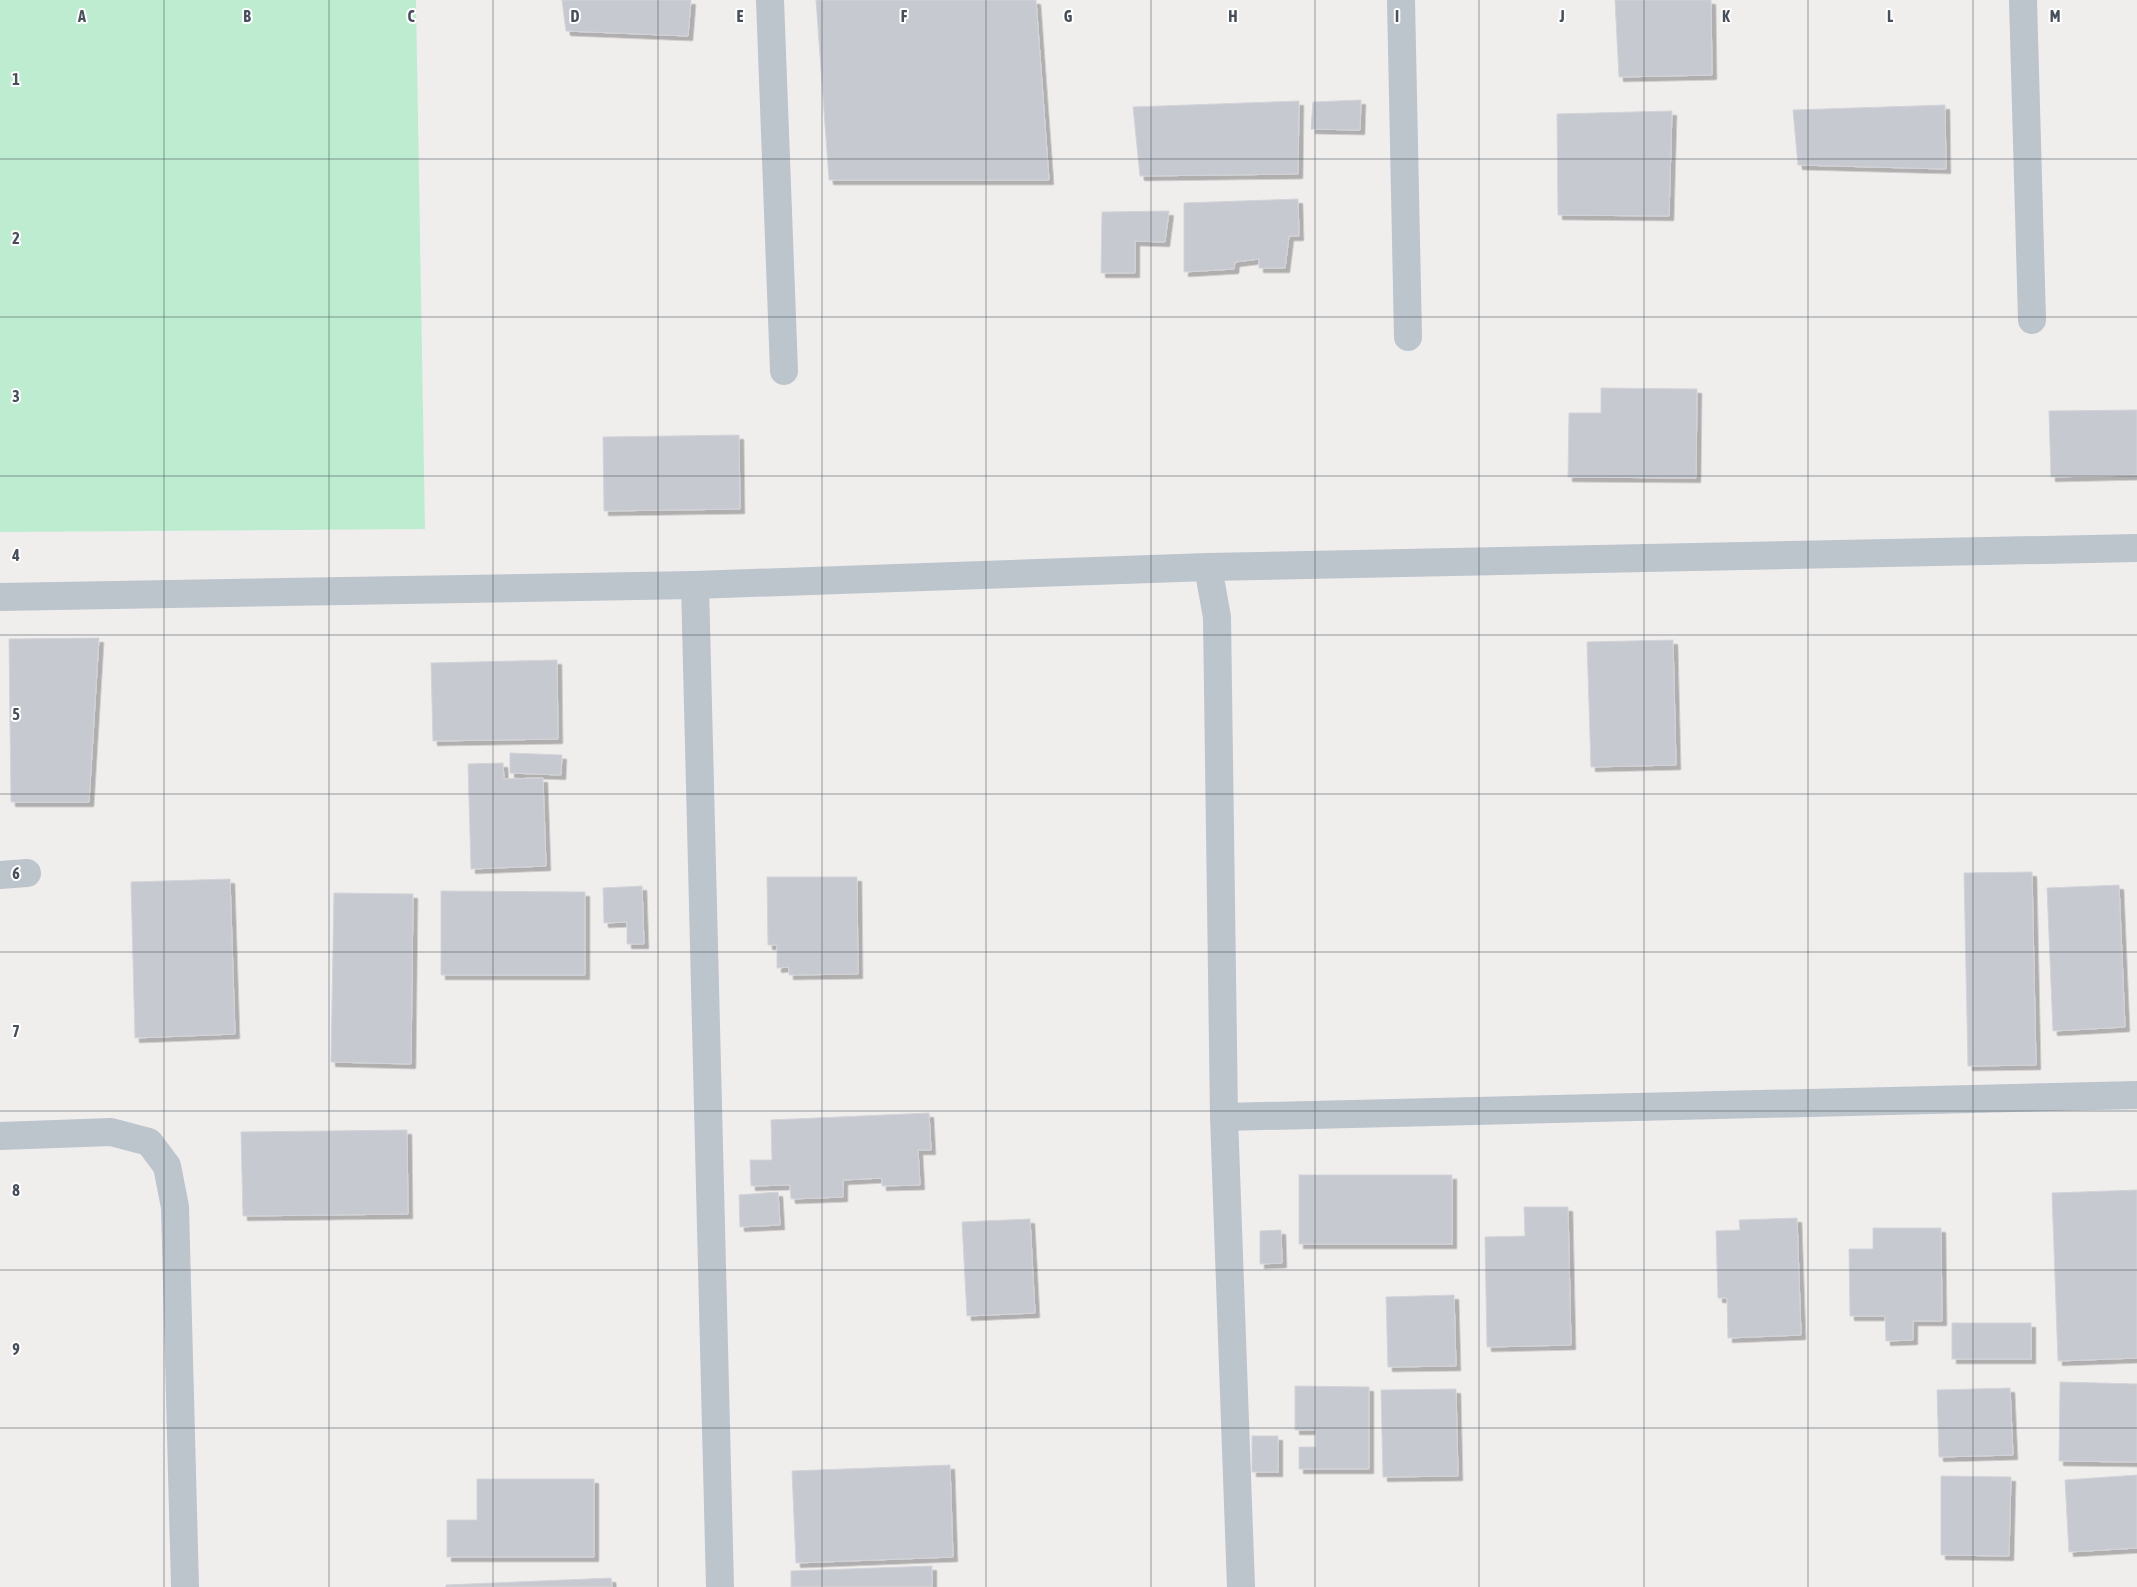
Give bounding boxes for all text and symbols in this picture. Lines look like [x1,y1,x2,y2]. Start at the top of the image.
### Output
text: A [77,7,86,25]
text: B [243,7,251,25]
text: C [407,7,415,25]
text: D [571,7,580,25]
text: E [737,7,744,25]
text: F [901,7,908,25]
text: G [1064,7,1073,25]
text: H [1228,7,1238,25]
text: I [1395,7,1399,25]
text: J [1558,7,1565,25]
text: K [1722,7,1730,25]
text: L [1887,7,1894,25]
text: M [2050,7,2060,25]
text: 1 [12,70,20,88]
text: 2 [12,229,20,247]
text: 3 [12,387,20,405]
text: 4 [11,546,20,564]
text: 5 [12,705,20,723]
text: 6 [12,864,20,882]
text: 7 [12,1022,20,1040]
text: 8 [12,1181,20,1199]
text: 9 [12,1340,20,1358]

